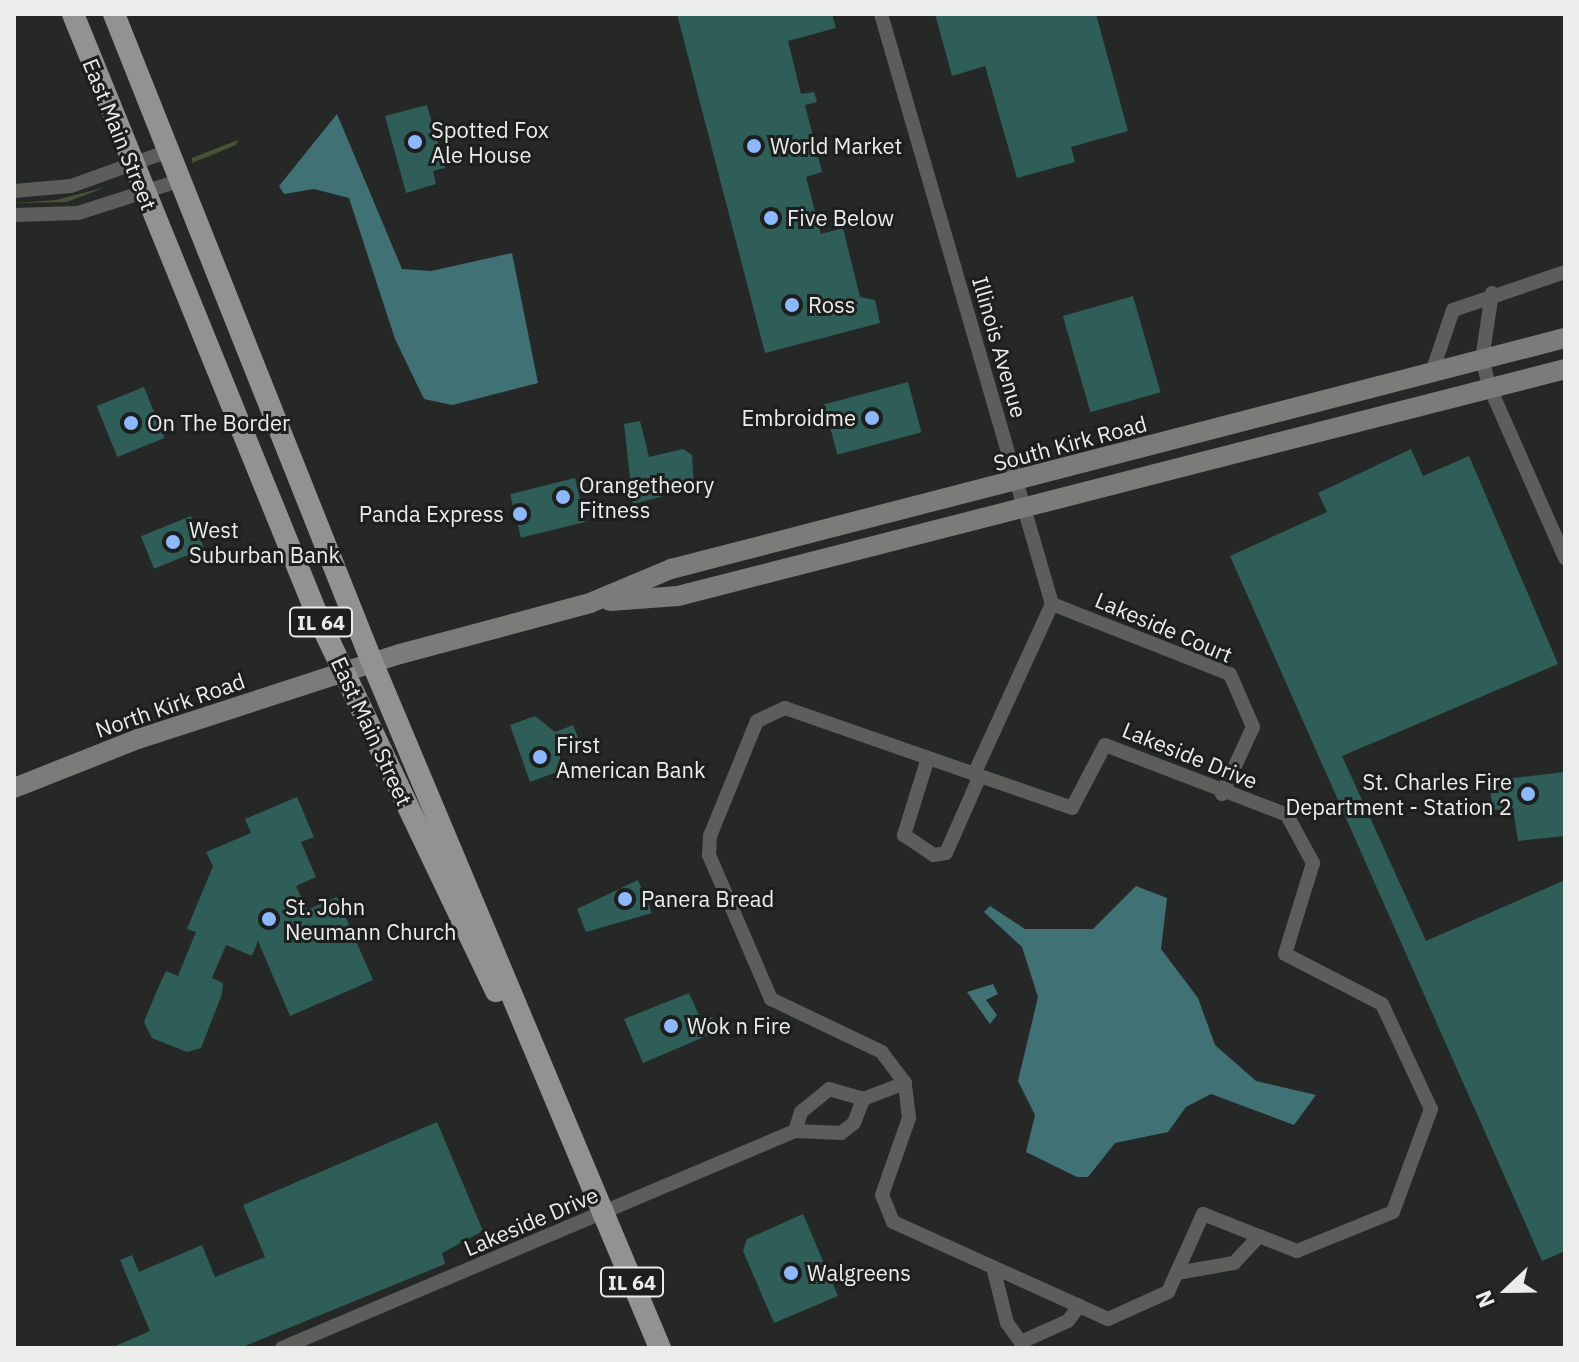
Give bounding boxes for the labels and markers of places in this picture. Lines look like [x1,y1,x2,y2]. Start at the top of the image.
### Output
place label: Spotted Fox Ale House [431,116,549,168]
marker: Spotted Fox Ale House [406,133,424,151]
place label: World Market [770,133,902,159]
marker: World Market [745,137,763,155]
place label: Five Below [787,205,894,231]
marker: Five Below [762,209,780,227]
place label: Ross [808,292,855,318]
marker: Ross [783,296,801,314]
place label: Embroidme [741,405,856,431]
marker: Embroidme [863,409,881,427]
place label: On The Border [147,410,290,436]
marker: On The Border [122,414,140,432]
place label: Orangetheory Fitness [579,471,714,522]
marker: Orangetheory Fitness [554,488,572,506]
place label: Panda Express [359,501,504,527]
marker: Panda Express [511,505,529,523]
place label: West Suburban Bank [189,516,340,568]
marker: West Suburban Bank [164,533,182,551]
place label: First American Bank [556,731,706,782]
marker: First American Bank [531,748,549,766]
place label: St. Charles Fire Department - Station 2 [1285,768,1512,820]
marker: St. Charles Fire Department - Station 2 [1519,785,1537,803]
place label: Panera Bread [641,886,774,912]
marker: Panera Bread [616,890,634,908]
place label: St. John Neumann Church [285,893,456,944]
marker: St. John Neumann Church [260,910,278,928]
place label: Wok n Fire [687,1013,791,1039]
marker: Wok n Fire [662,1017,680,1035]
place label: Walgreens [807,1260,911,1286]
marker: Walgreens [782,1264,800,1282]

